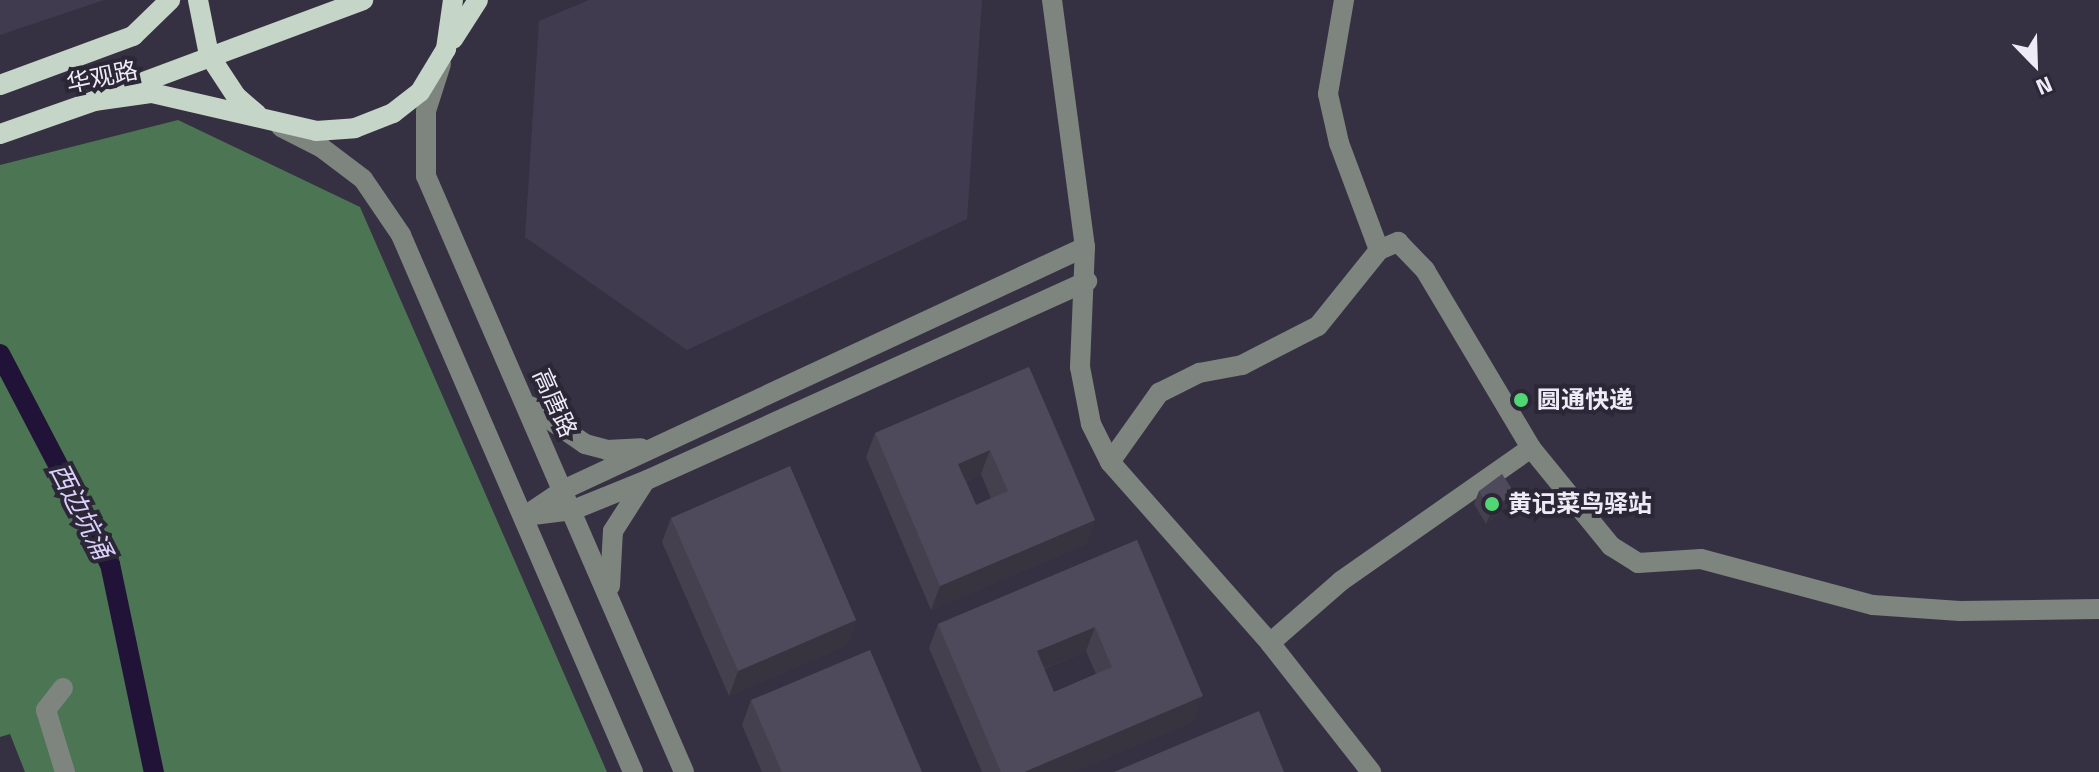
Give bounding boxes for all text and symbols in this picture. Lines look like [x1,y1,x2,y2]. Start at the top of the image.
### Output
north arrow [1995,24,2075,104]
street label: 华观路 [64,55,140,99]
text: N [2031,67,2058,105]
street label: 高唐路 [527,364,583,442]
place label: 圆通快递 [1537,386,1633,414]
marker: 圆通快递 [1512,391,1530,409]
water label: 西边坑涌 [43,458,119,564]
place label: 黄记菜鸟驿站 [1508,490,1652,518]
marker: 黄记菜鸟驿站 [1483,495,1501,513]

